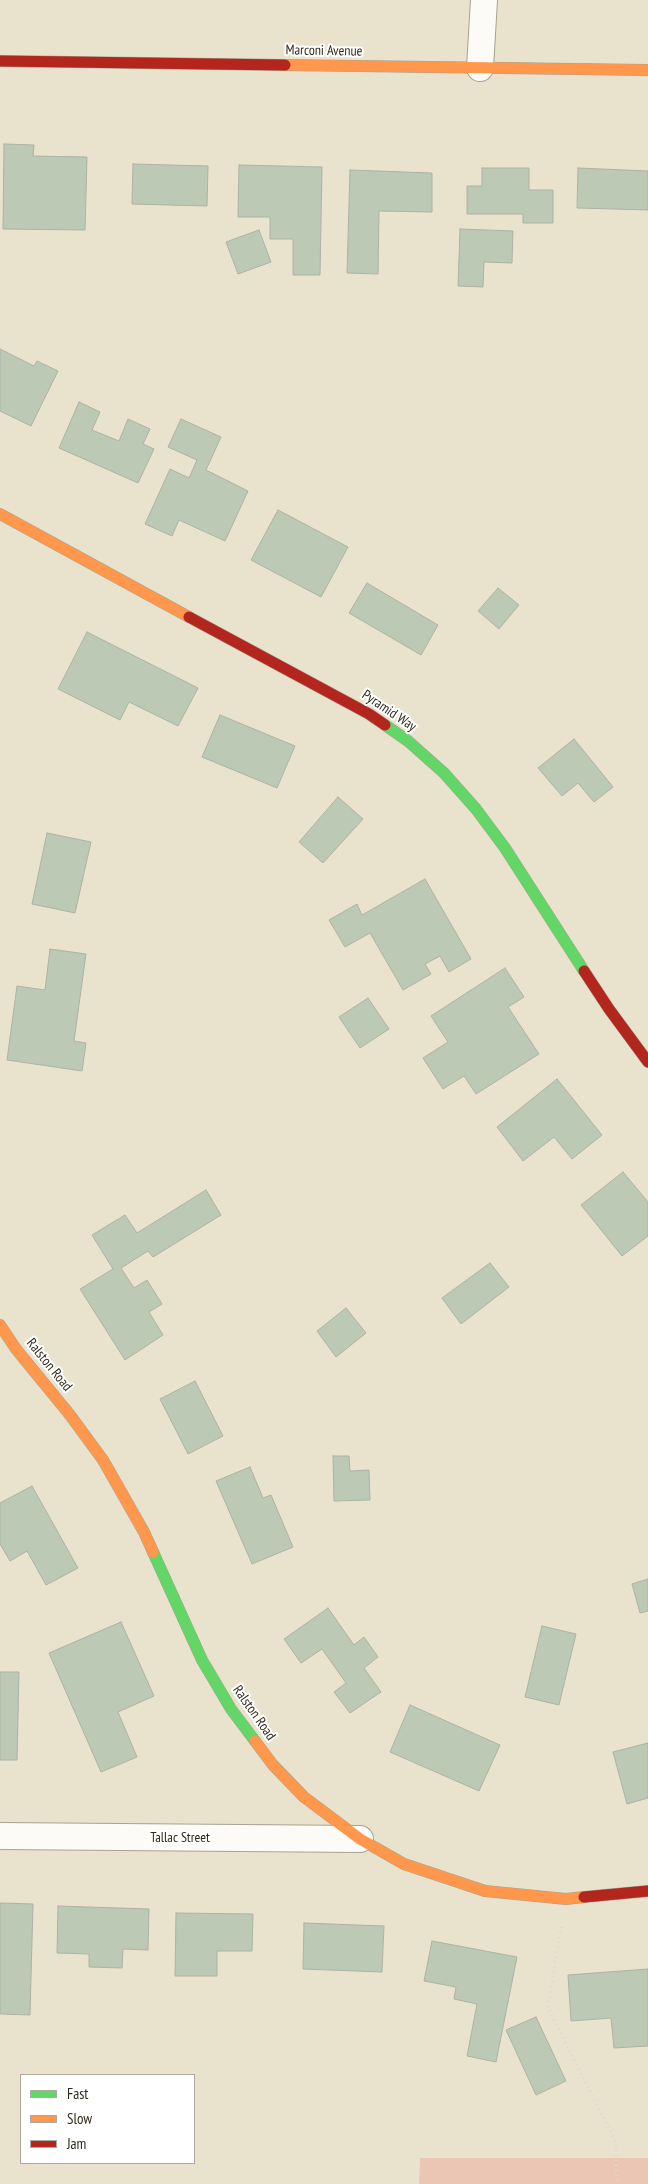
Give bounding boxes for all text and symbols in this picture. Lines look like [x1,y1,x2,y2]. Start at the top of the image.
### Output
street label: Marconi Avenue [286,42,362,60]
street label: Pyramid Way [359,687,419,735]
street label: Ralston Road [23,1335,75,1395]
street label: Ralston Road [229,1682,279,1744]
street label: Tallac Street [150,1830,210,1846]
legend [20,2074,195,2164]
text: Fast [67,2084,88,2103]
text: Slow [67,2109,92,2128]
text: Jam [67,2134,86,2153]

